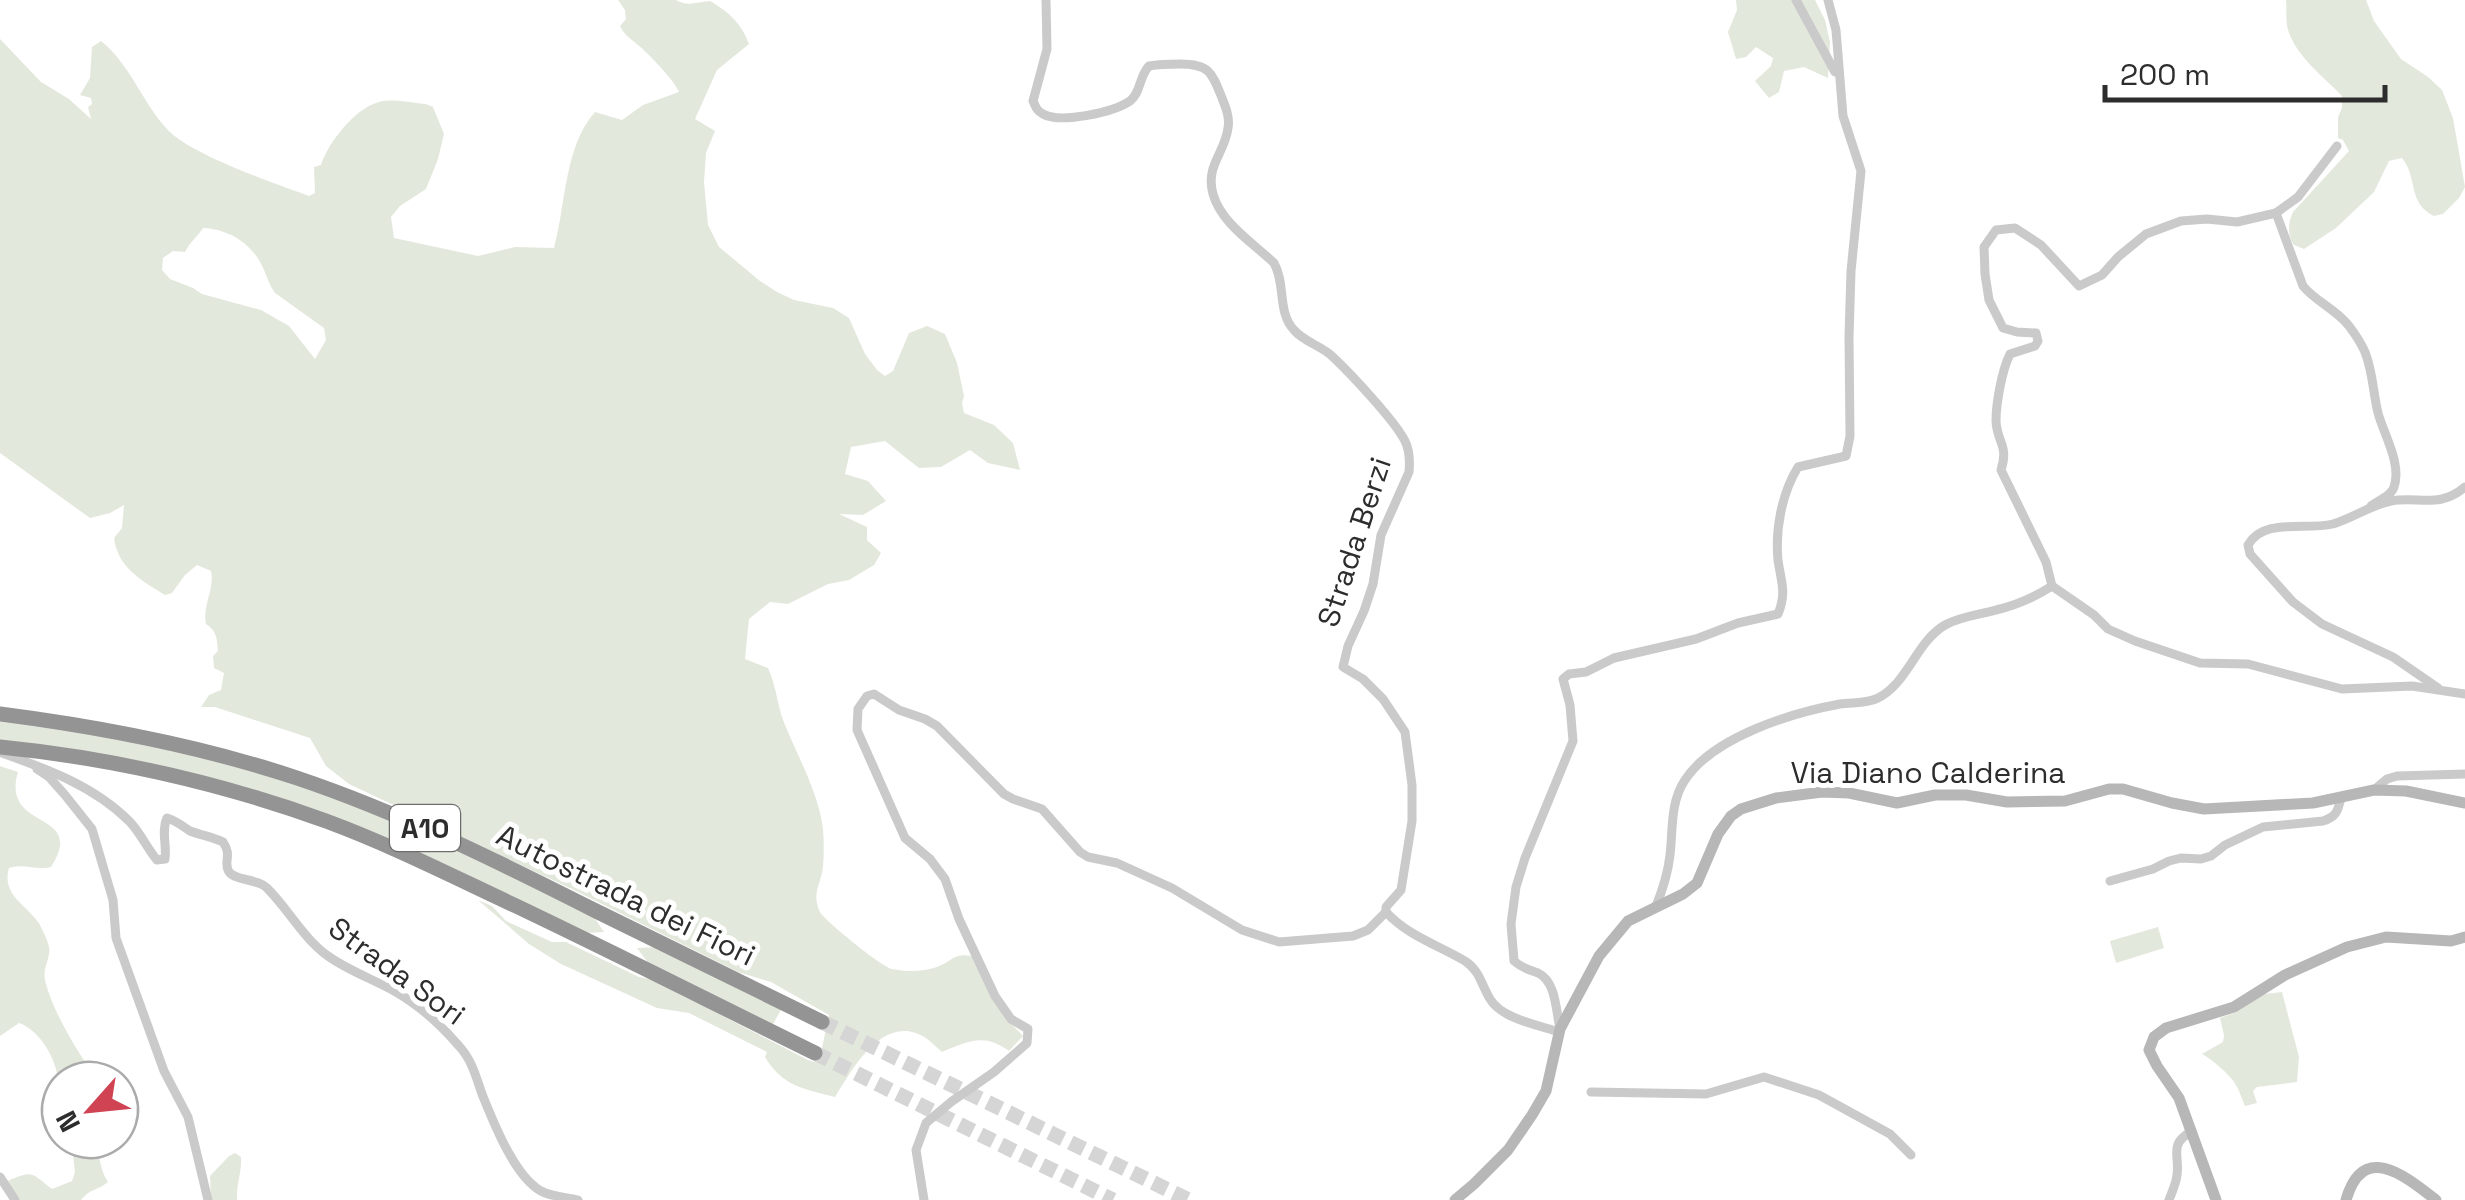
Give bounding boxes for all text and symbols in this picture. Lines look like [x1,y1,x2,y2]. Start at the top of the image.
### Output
scale bar [2105,40,2385,102]
text: 200 m [2120,55,2210,94]
street label: Strada Berzi [1308,452,1400,632]
street label: Via Diano Calderina [1790,753,2066,792]
road number: A10 [390,805,460,851]
street label: Autostrada dei Fiori [490,815,762,975]
street label: Strada Sori [321,908,473,1034]
north arrow [40,1060,140,1160]
text: N [47,1105,88,1138]

